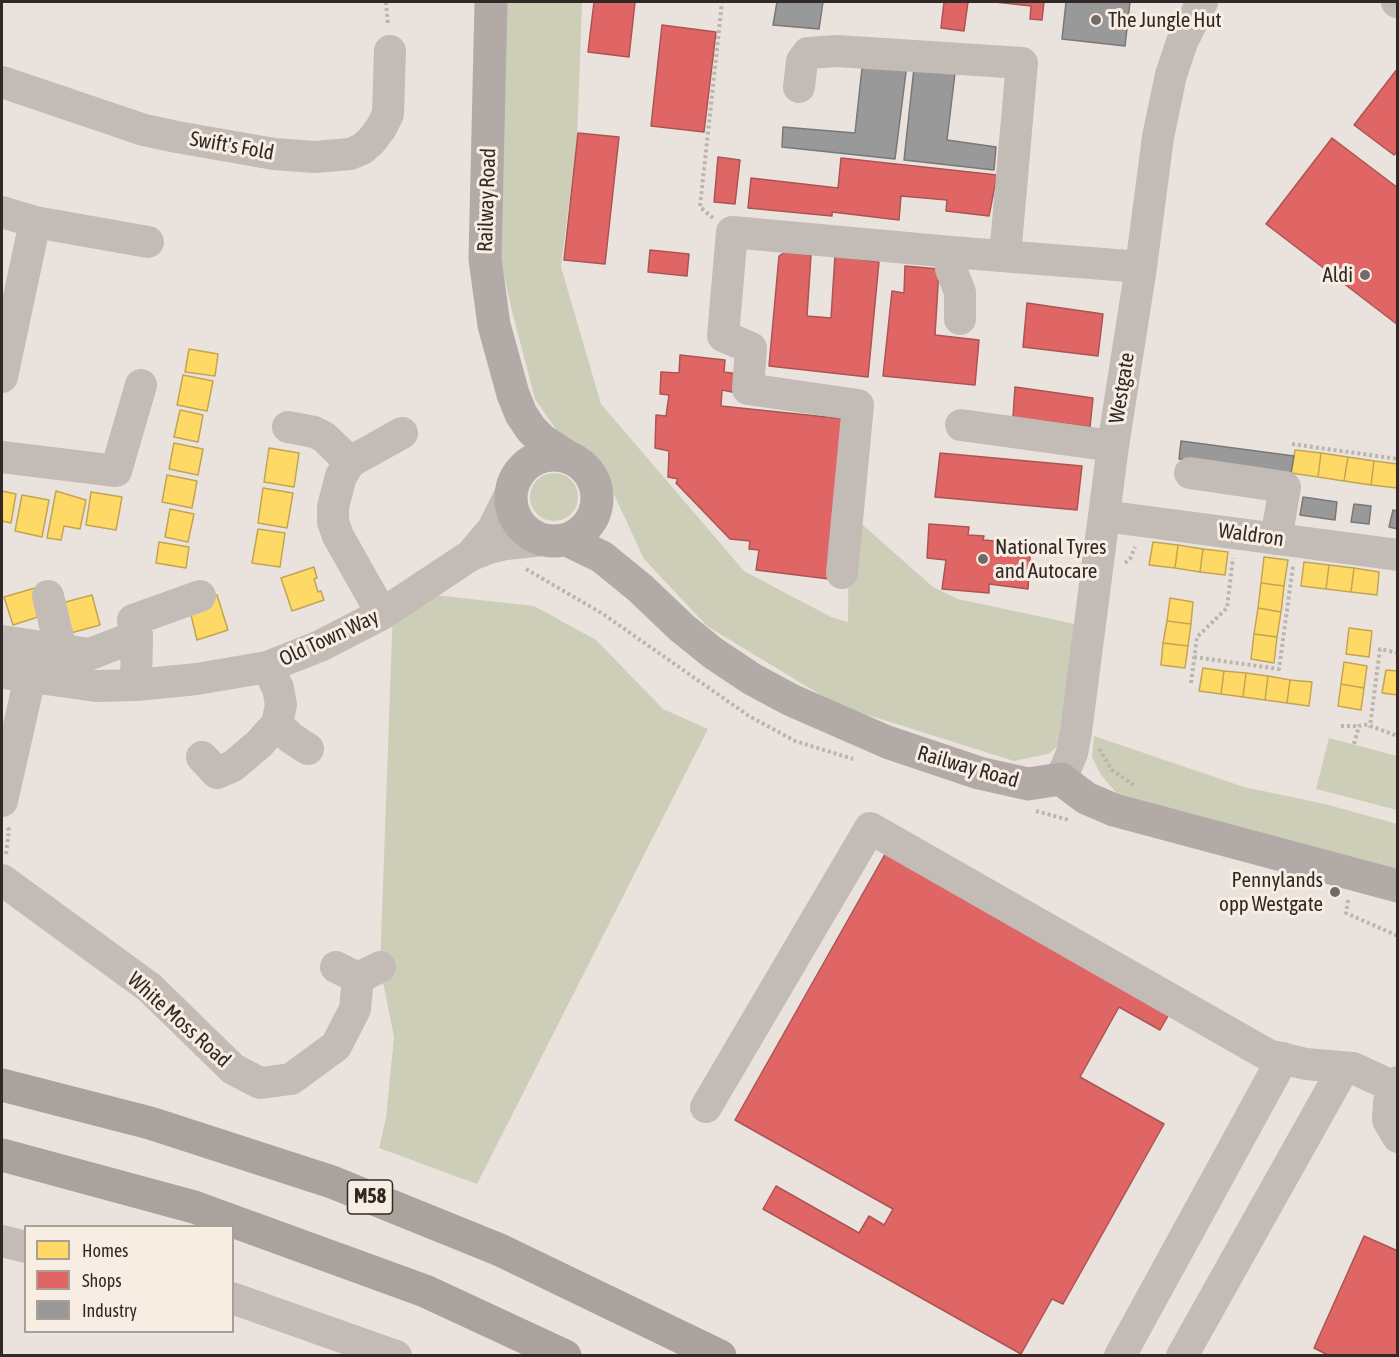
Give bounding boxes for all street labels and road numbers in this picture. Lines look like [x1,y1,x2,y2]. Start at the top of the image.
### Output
street label: Swift's Fold [188,126,276,166]
street label: Railway Road [473,148,501,252]
street label: Westgate [1104,351,1140,425]
street label: Waldron [1217,518,1285,552]
street label: Old Town Way [275,604,383,672]
street label: Railway Road [914,741,1022,793]
street label: White Moss Road [122,967,236,1073]
road number: M58 [348,1180,392,1214]

